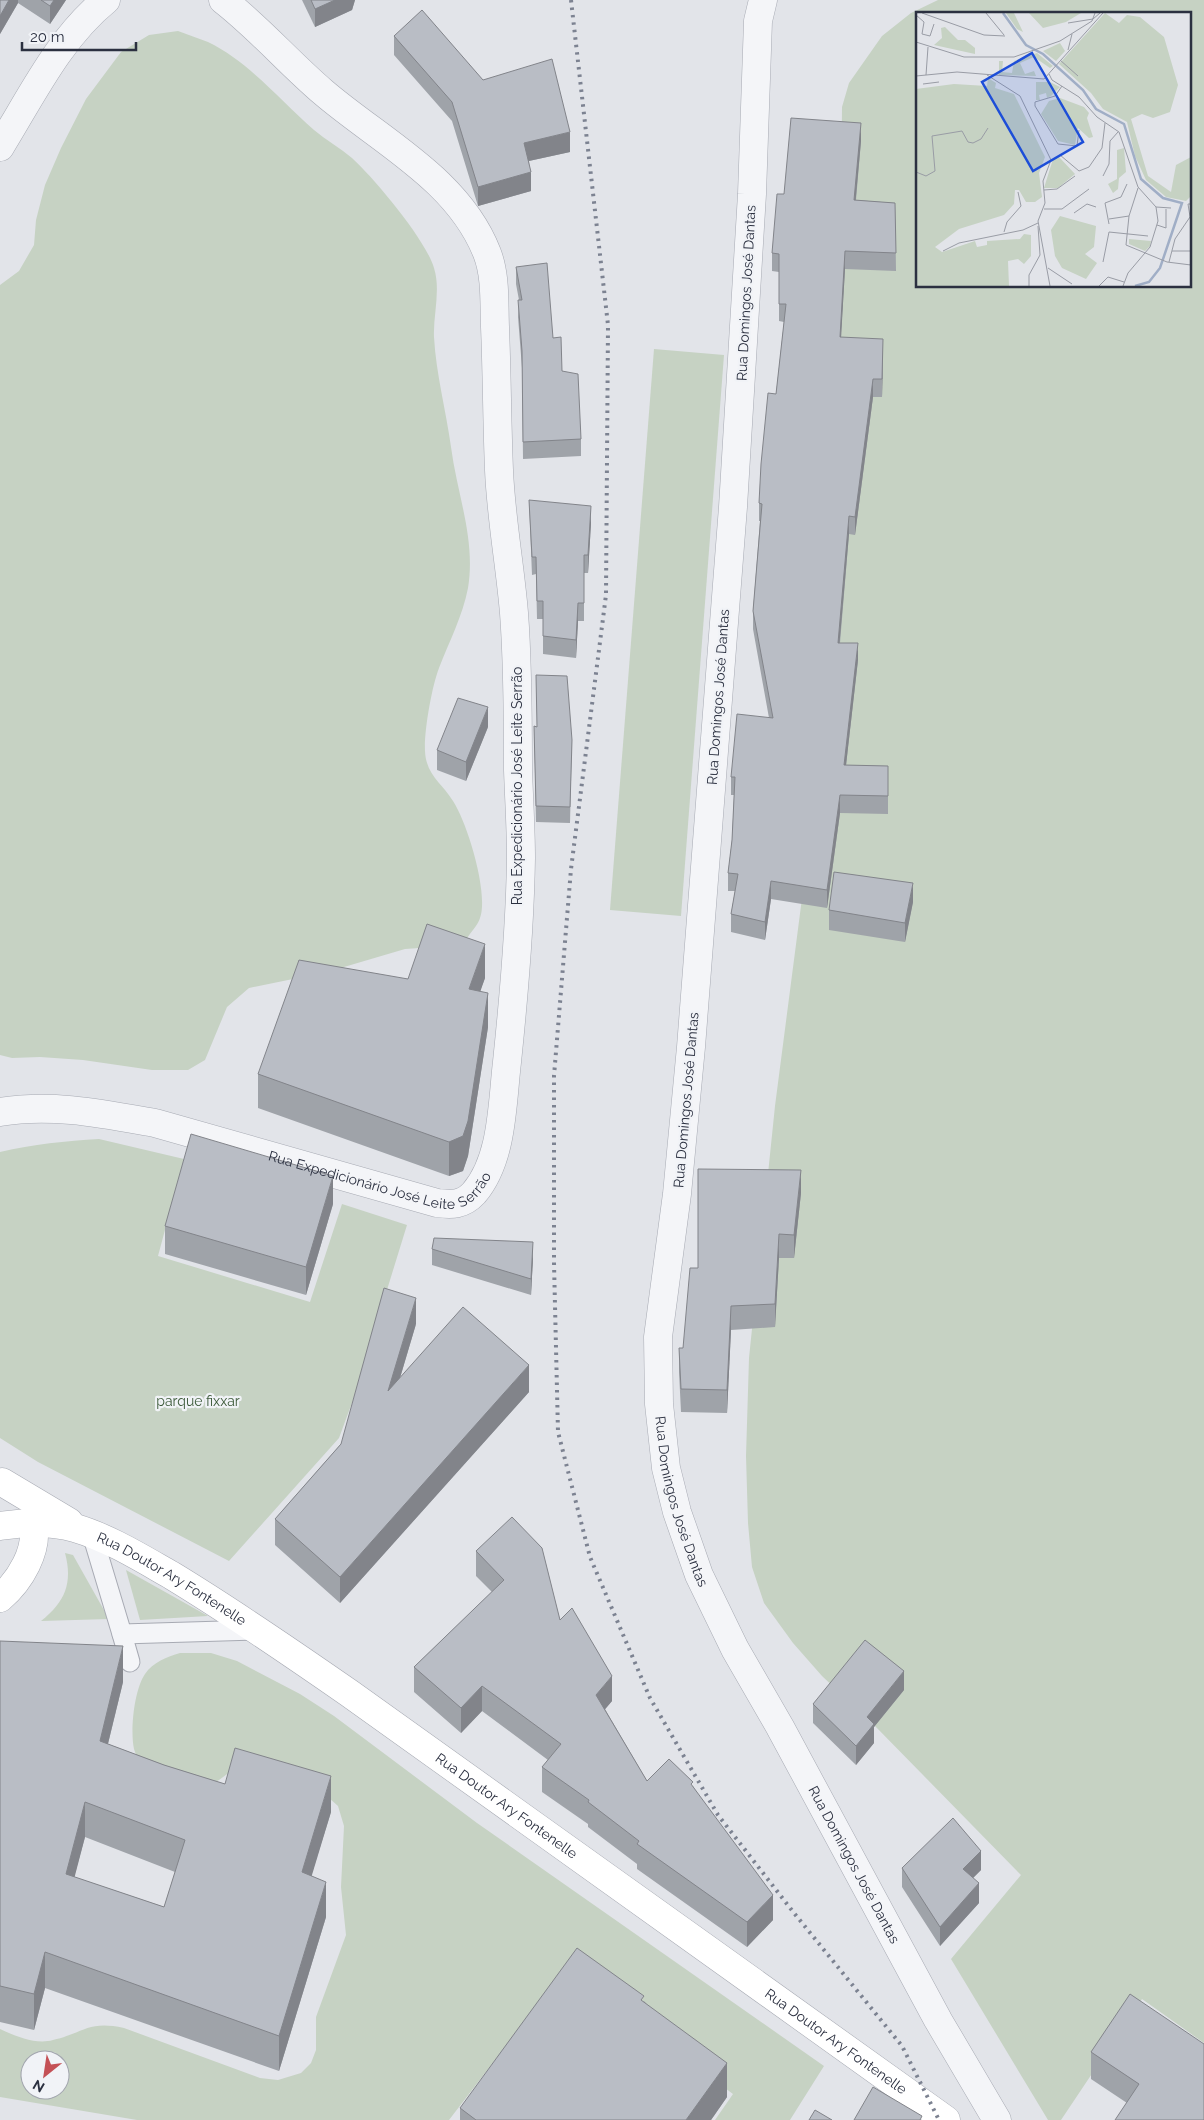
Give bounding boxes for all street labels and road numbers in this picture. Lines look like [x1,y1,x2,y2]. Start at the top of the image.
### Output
street label: Rua Domingos José Dantas [733,204,759,381]
street label: Rua Domingos José Dantas [704,608,732,785]
street label: Rua Expedicionário José Leite Serrão [509,667,525,905]
street label: Rua Domingos José Dantas [670,1011,702,1188]
street label: Rua Expedicionário José Leite Serrão [255,1145,495,1175]
street label: Rua Domingos José Dantas [652,1415,711,1589]
street label: Rua Doutor Ary Fontenelle [95,1529,249,1629]
street label: Rua Doutor Ary Fontenelle [433,1750,580,1862]
street label: Rua Domingos José Dantas [805,1783,903,1946]
street label: Rua Doutor Ary Fontenelle [762,1985,910,2097]

